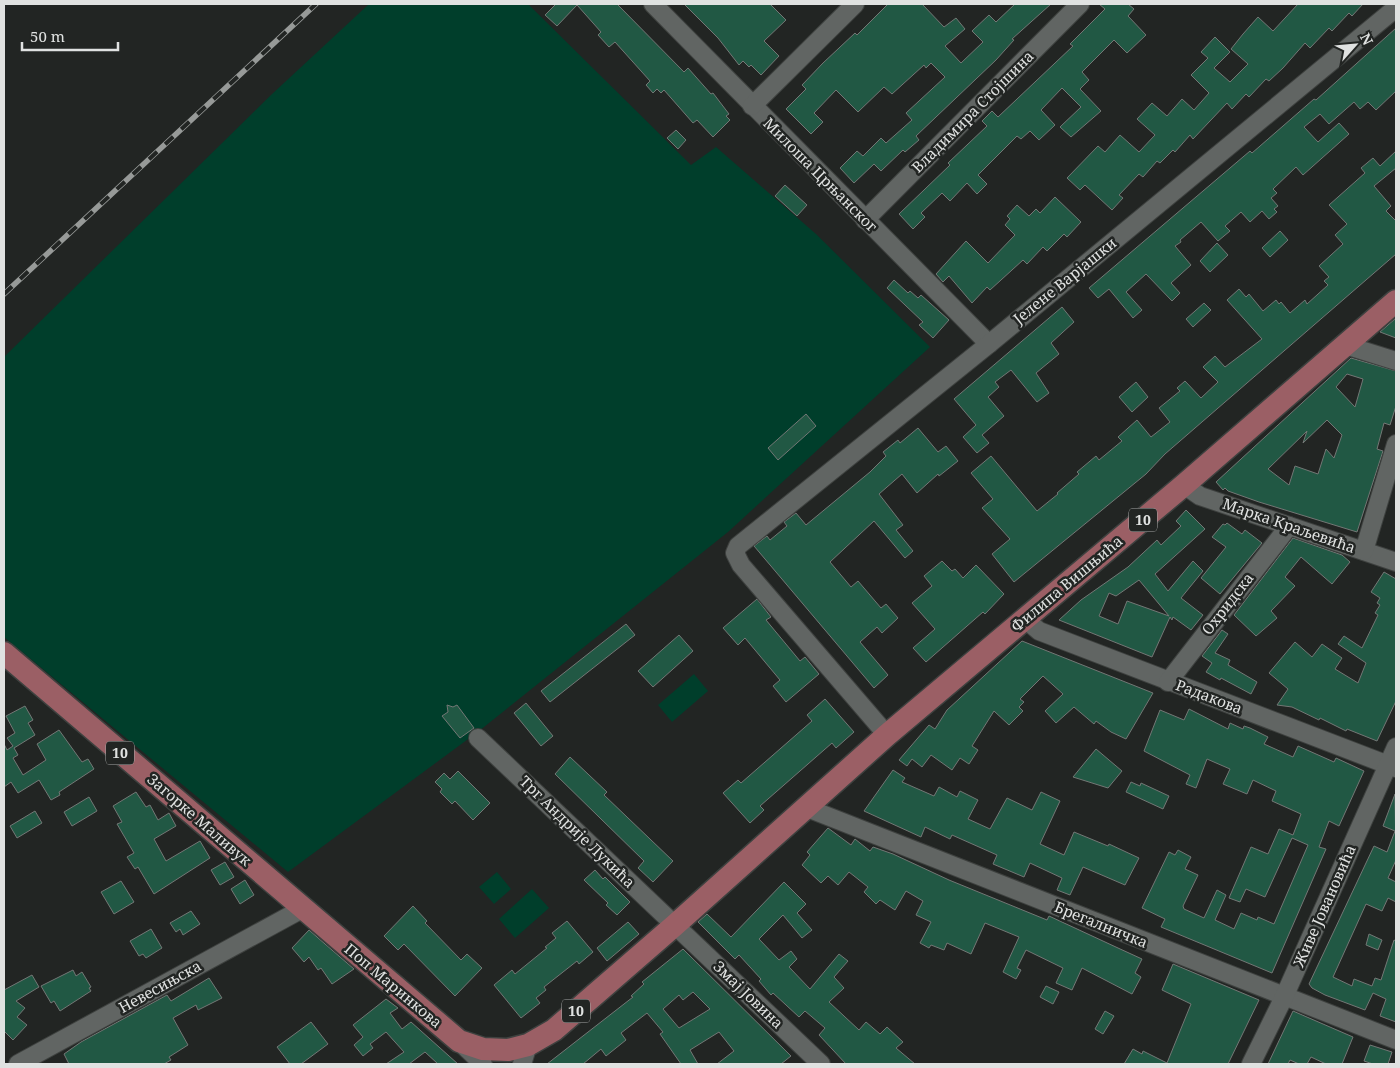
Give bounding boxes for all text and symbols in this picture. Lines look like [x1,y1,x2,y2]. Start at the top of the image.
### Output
scale bar [22,20,119,52]
north arrow [1330,20,1380,70]
text: 50 m [30,26,65,46]
text: N [1356,30,1378,48]
street label: Владимира Стојшина [907,46,1038,177]
street label: Милоша Црњанског [759,113,882,236]
street label: Јелене Варјашки [1008,232,1120,329]
street label: Марка Краљевића [1220,493,1358,557]
road number: 10 [1129,508,1157,532]
street label: Филипа Вишњића [1006,531,1126,636]
street label: Охридска [1197,568,1258,639]
street label: Радакова [1173,674,1246,718]
road number: 10 [106,741,134,764]
street label: Загорке Маливук [143,769,256,870]
street label: Трг Андрије Лукића [516,771,640,892]
street label: Живе Јовановића [1288,841,1360,971]
street label: Брегалничка [1052,896,1151,952]
street label: Поп Маринкова [341,939,447,1032]
street label: Невесињска [115,955,204,1017]
street label: Змај Јовина [709,956,788,1033]
road number: 10 [562,999,590,1022]

